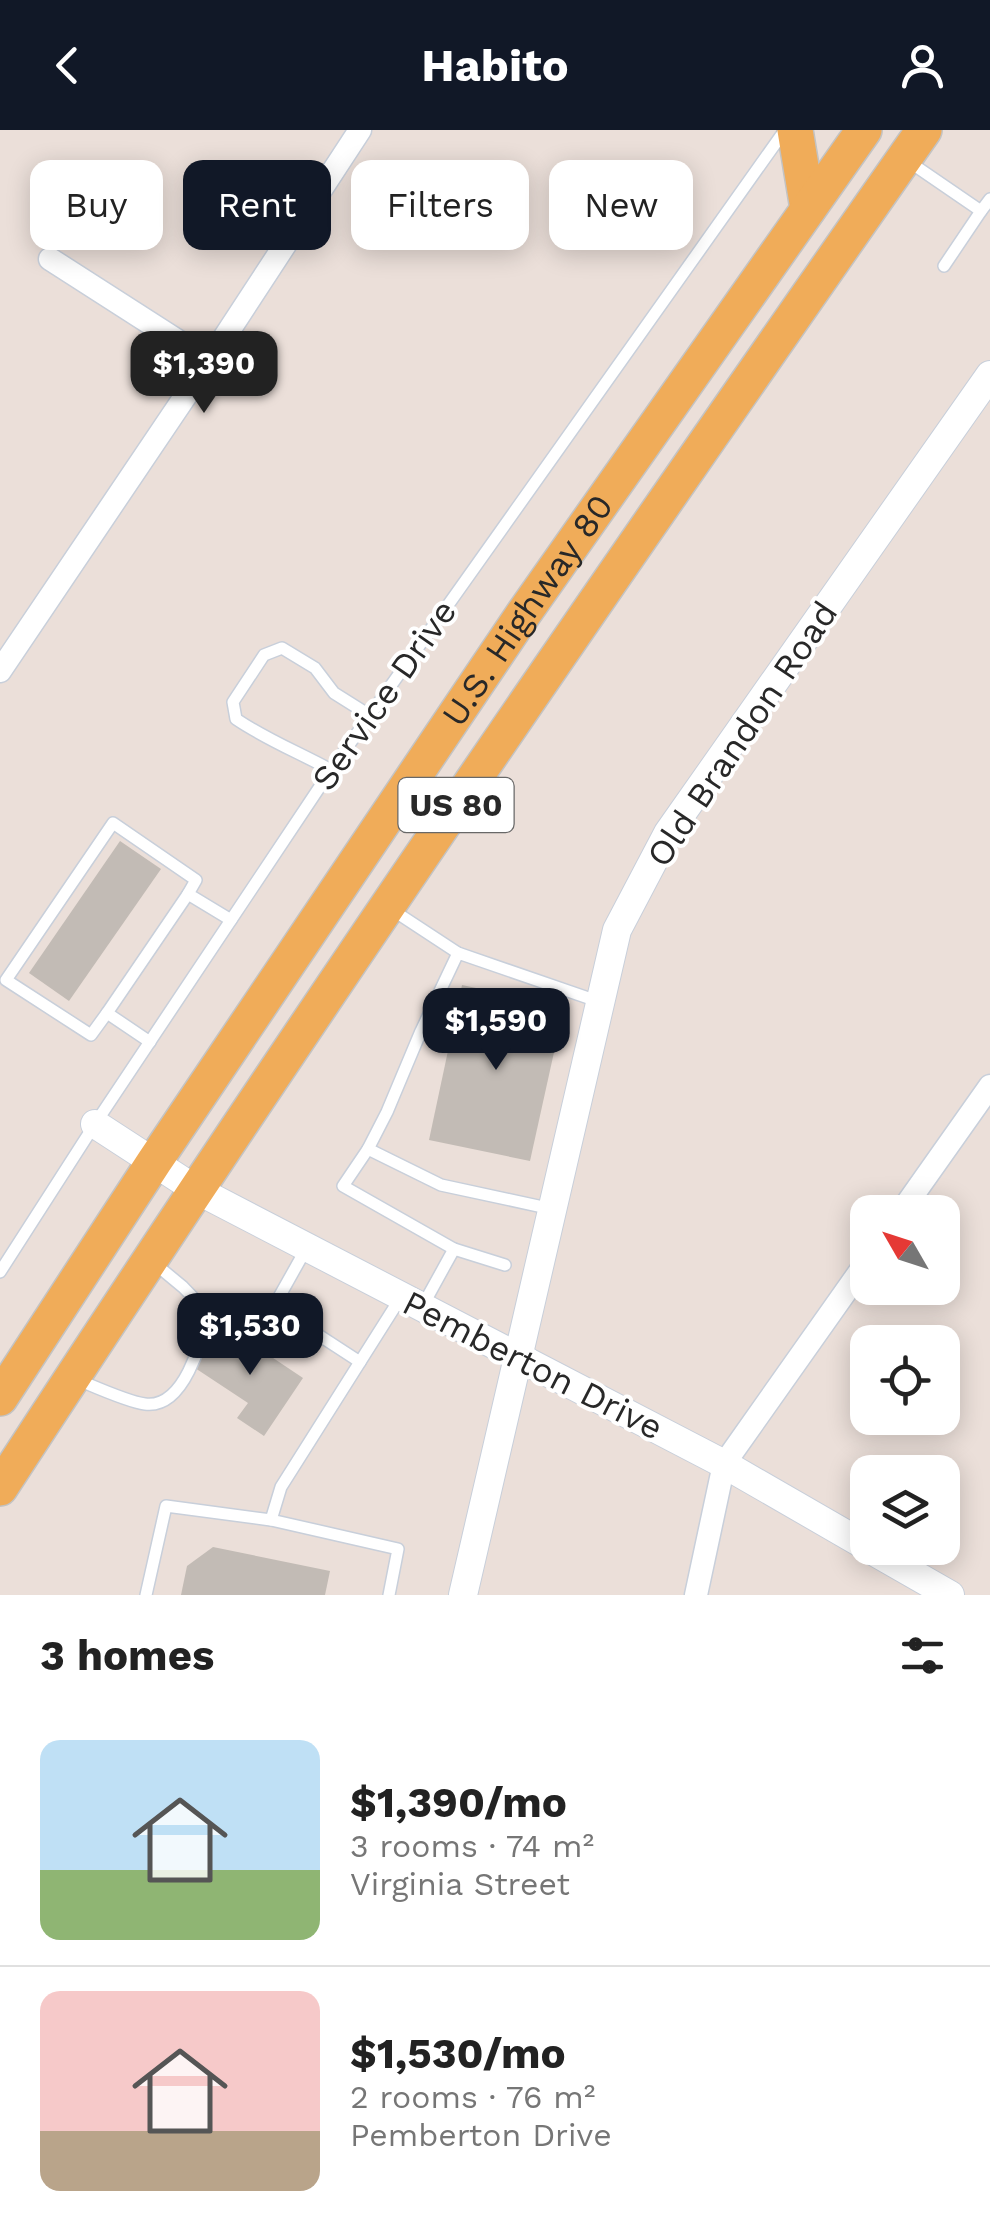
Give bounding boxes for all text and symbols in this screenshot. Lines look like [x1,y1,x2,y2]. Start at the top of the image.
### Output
icon: back [40,38,95,93]
icon: person [895,38,950,93]
text: Habito [421,39,569,92]
chip: Buy [30,160,163,250]
chip: Rent [183,160,331,250]
chip: Filters [351,160,529,250]
chip: New [549,160,693,250]
pin: $1,390 [123,331,285,416]
text: $1,390 [153,344,255,382]
street label: U.S. Highway 80 [433,486,622,734]
street label: Service Drive [303,592,465,798]
street label: Old Brandon Road [638,593,846,875]
road number: US 80 [398,778,514,832]
pin: $1,590 [415,988,577,1073]
text: $1,590 [445,1001,547,1039]
north arrow [850,1195,960,1305]
map controls [850,1195,960,1565]
street label: Pemberton Drive [396,1281,670,1449]
pin: $1,530 [169,1293,331,1378]
text: $1,530 [199,1306,301,1344]
button: locate [850,1325,960,1435]
button: layers [850,1455,960,1565]
icon: filters [895,1628,950,1683]
text: 3 homes [40,1631,214,1680]
text: $1,390/mo [350,1778,567,1827]
icon: home [120,1780,240,1900]
text: 3 rooms · 74 m² [350,1827,594,1865]
text: Virginia Street [350,1865,570,1903]
text: $1,530/mo [350,2029,566,2078]
icon: home [120,2031,240,2151]
text: 2 rooms · 76 m² [350,2078,596,2116]
text: Pemberton Drive [350,2116,612,2154]

